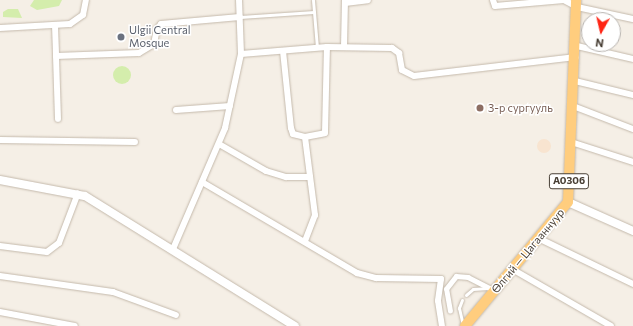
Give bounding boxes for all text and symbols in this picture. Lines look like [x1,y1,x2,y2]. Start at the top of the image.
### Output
north arrow [581,12,621,52]
place label: Ulgii Central Mosque [129,24,191,50]
marker: Ulgii Central Mosque [116,32,126,42]
text: N [594,36,604,50]
place label: 3-р сургууль [488,101,553,115]
marker: 3-р сургууль [475,103,485,113]
road number: A0306 [548,173,590,189]
street label: Өлгий — Цагааннуур [489,206,567,296]

